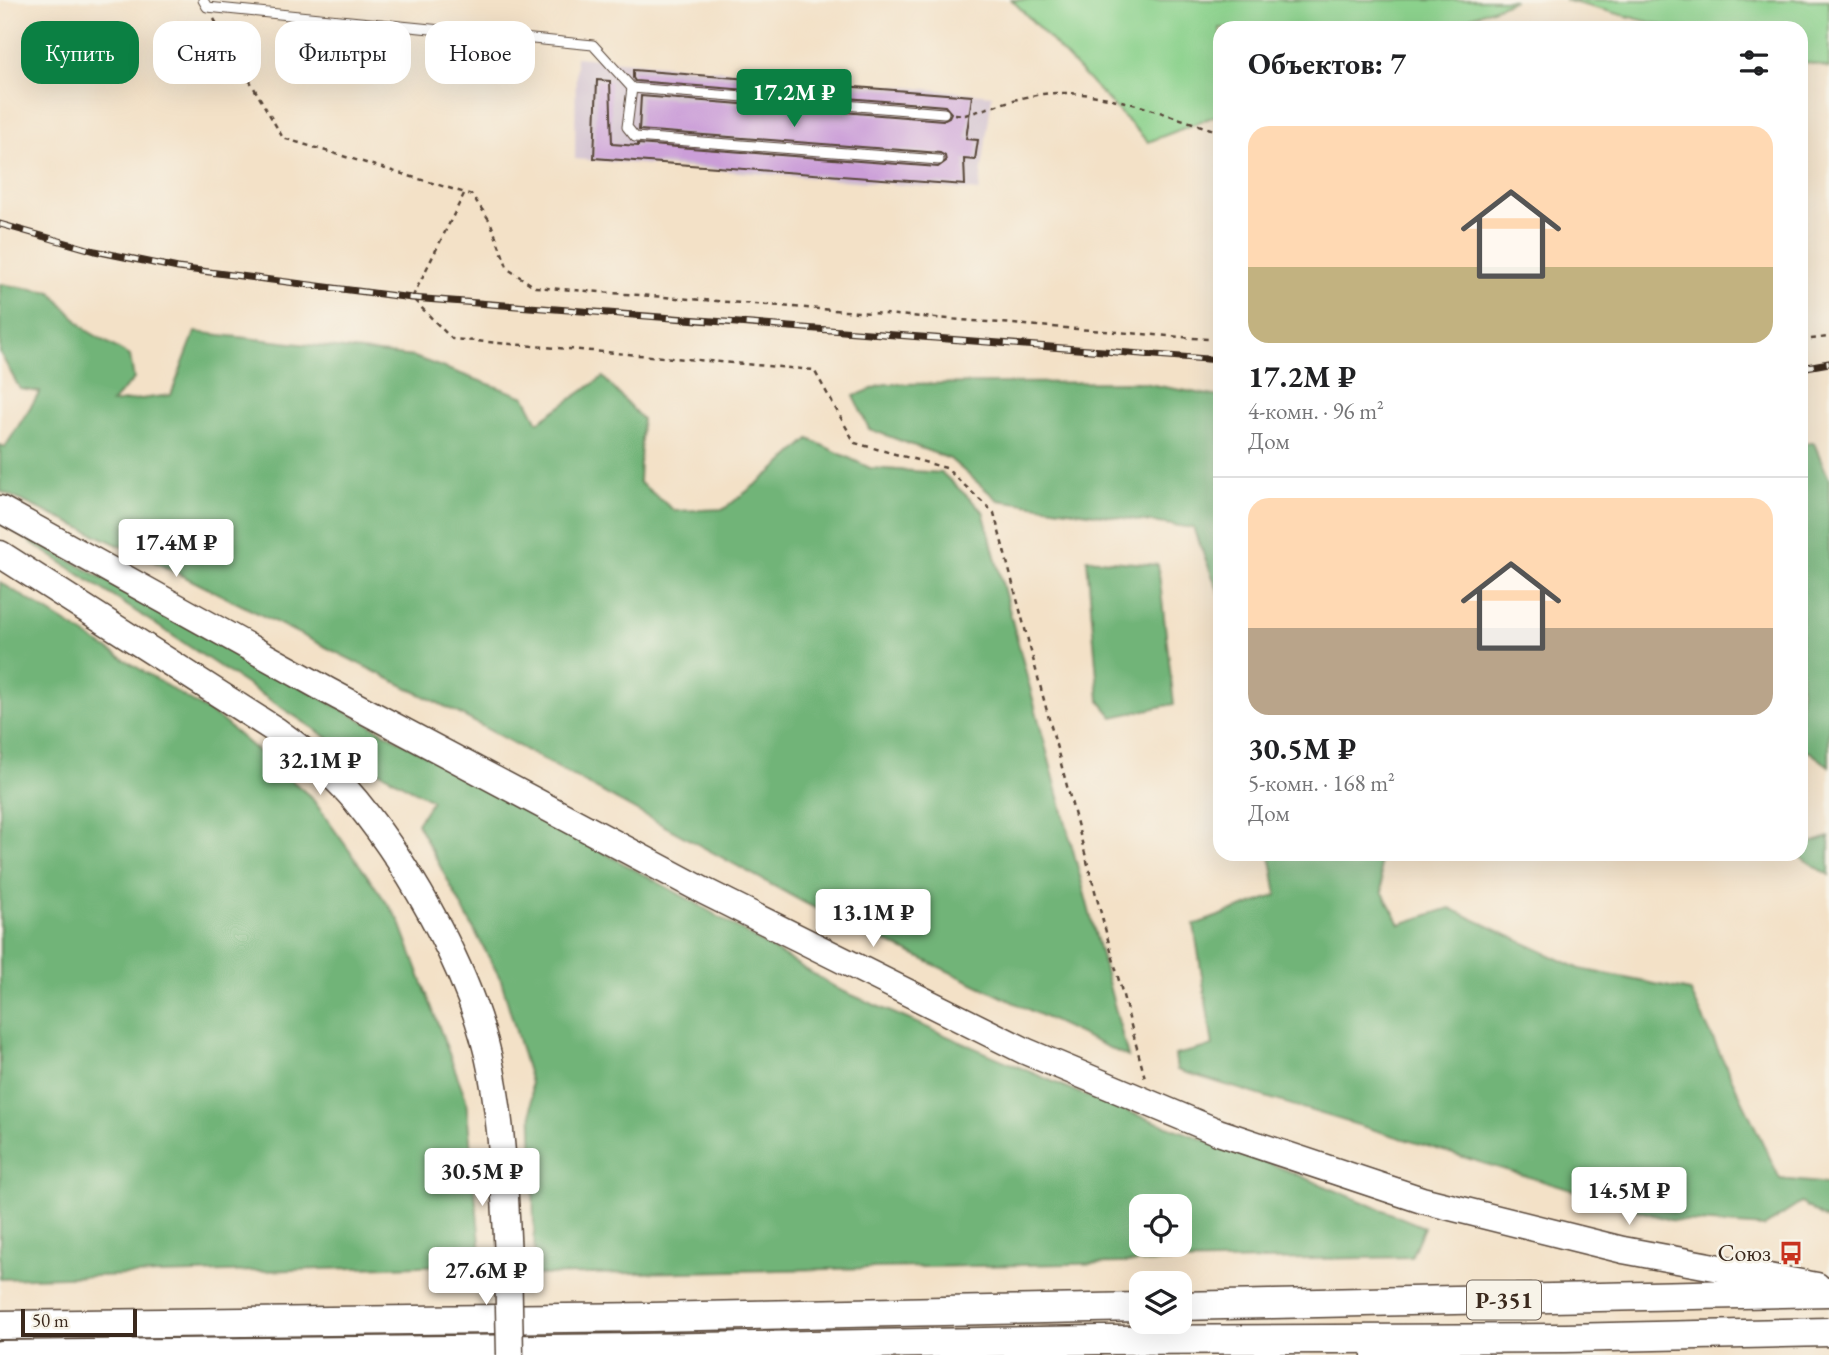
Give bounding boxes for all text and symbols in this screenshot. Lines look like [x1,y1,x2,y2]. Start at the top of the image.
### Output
chip: Купить [21,21,139,84]
chip: Снять [153,21,261,84]
chip: Фильтры [275,21,411,84]
chip: Новое [425,21,535,84]
text: Объектов: 7 [1248,44,1406,83]
icon: filters [1735,44,1773,82]
pin: 17.2M ₽ [729,69,859,129]
text: 17.2M ₽ [753,77,835,107]
icon: home [1448,171,1574,297]
text: 17.2M ₽ [1248,357,1356,396]
text: 4-комн. · 96 m² [1248,396,1384,426]
text: Дом [1248,426,1290,456]
pin: 17.4M ₽ [111,520,241,579]
text: 17.4M ₽ [135,527,217,557]
icon: home [1448,543,1574,669]
text: 30.5M ₽ [1248,729,1356,768]
pin: 32.1M ₽ [255,738,385,797]
text: 32.1M ₽ [279,745,361,775]
text: 5-комн. · 168 m² [1248,768,1395,798]
text: Дом [1248,798,1290,828]
pin: 13.1M ₽ [808,890,938,949]
text: 13.1M ₽ [832,897,914,927]
pin: 30.5M ₽ [417,1148,547,1208]
text: 30.5M ₽ [441,1156,523,1186]
pin: 14.5M ₽ [1564,1168,1694,1227]
text: 14.5M ₽ [1588,1175,1670,1205]
map controls [1129,1194,1192,1334]
button: locate [1129,1194,1192,1257]
place label: Союз [1717,1237,1771,1268]
bus stop icon: Союз [1777,1239,1805,1267]
pin: 27.6M ₽ [421,1248,551,1307]
text: 27.6M ₽ [445,1255,527,1285]
button: layers [1129,1271,1192,1334]
road number: Р-351 [1467,1280,1541,1320]
scale bar [21,1306,136,1338]
text: 50 m [32,1308,69,1333]

